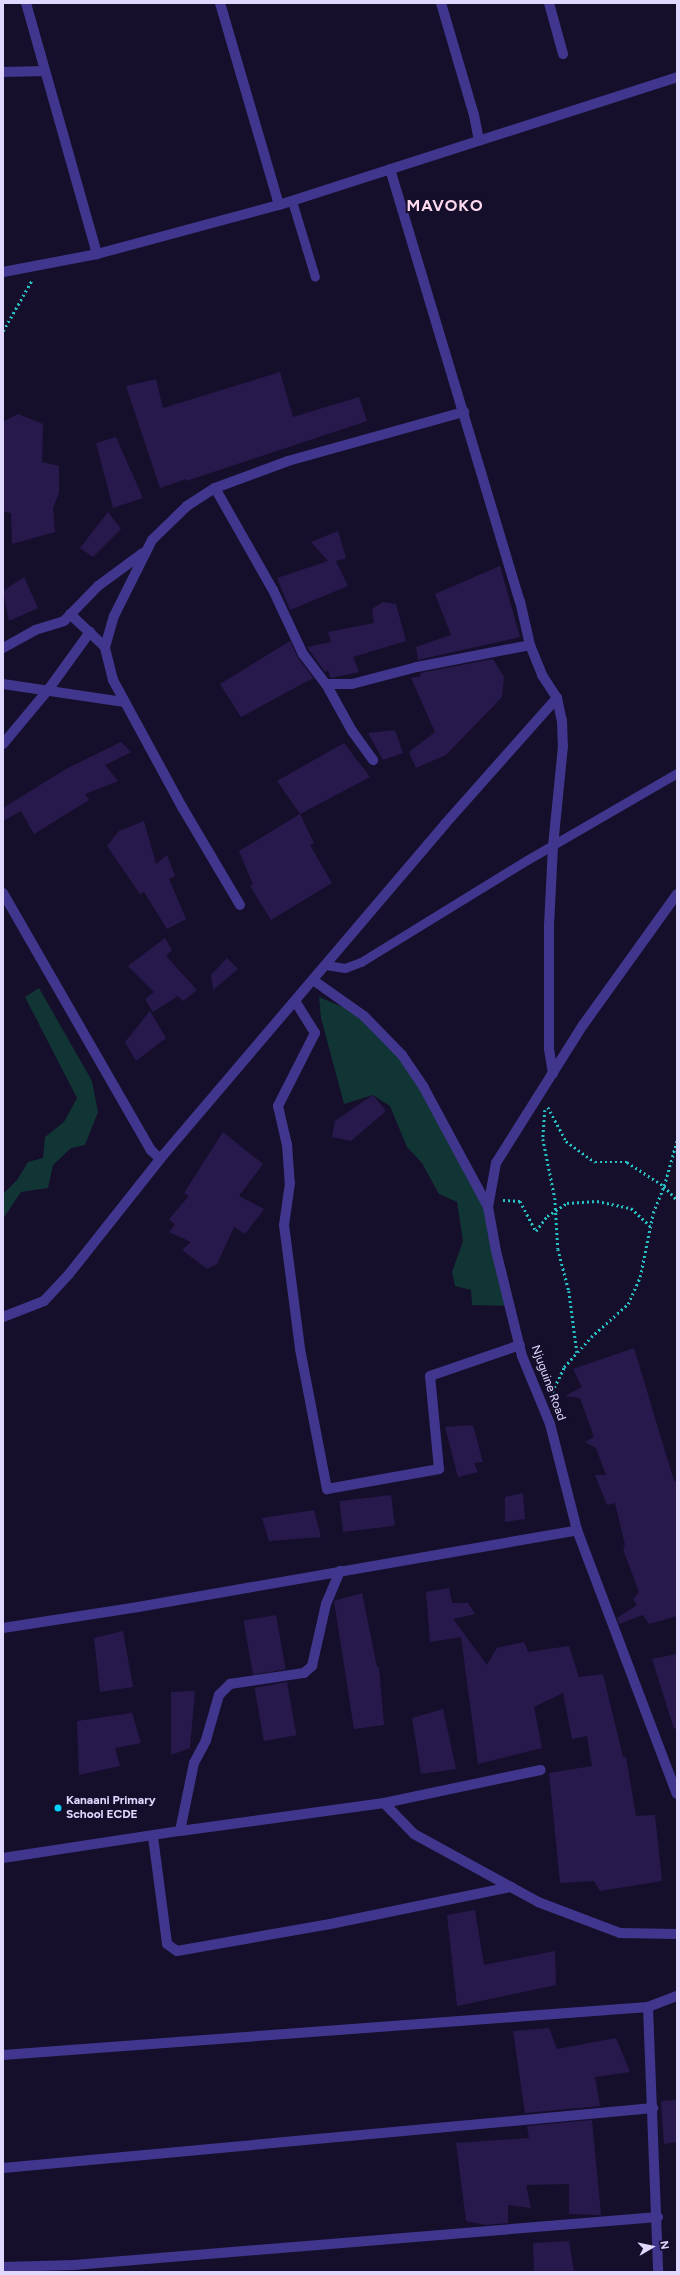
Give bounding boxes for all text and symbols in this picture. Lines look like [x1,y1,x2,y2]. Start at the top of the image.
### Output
district label: MAVOKO [406,196,484,216]
street label: Njuguine Road [528,1343,568,1423]
place label: Kanaani Primary School ECDE [66,1794,156,1822]
marker: Kanaani Primary School ECDE [53,1803,63,1813]
north arrow [632,2227,672,2267]
text: N [657,2240,671,2250]

